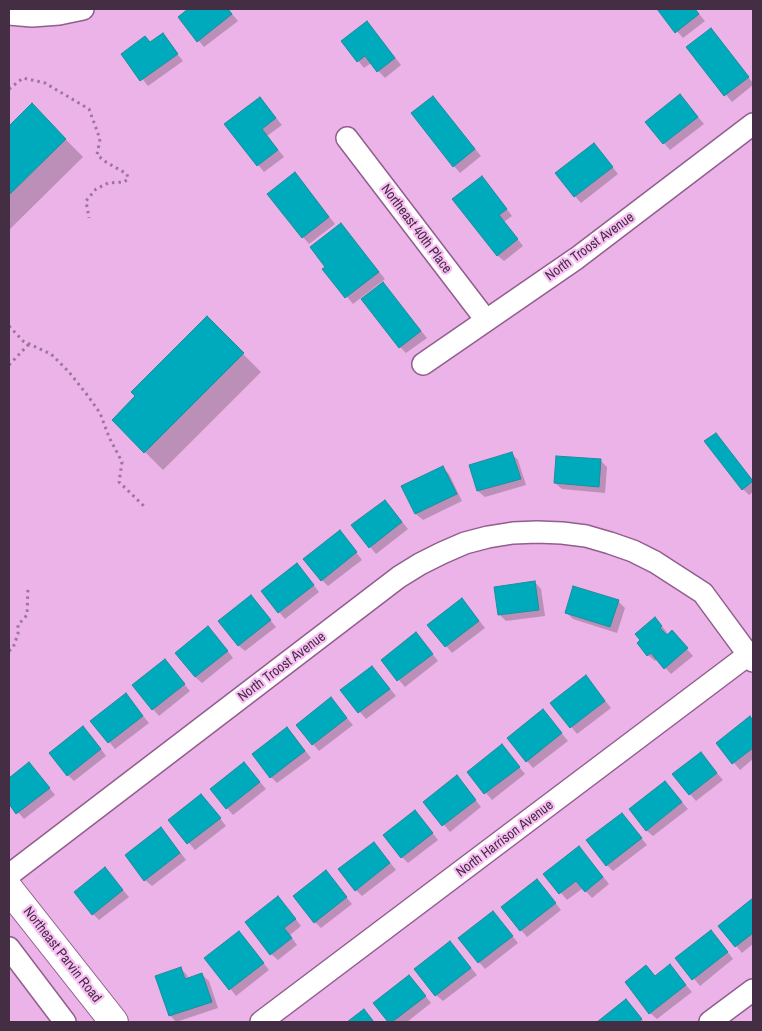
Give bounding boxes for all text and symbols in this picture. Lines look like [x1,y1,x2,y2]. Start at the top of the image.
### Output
street label: Northeast 40th Place [377,181,455,277]
street label: North Troost Avenue [542,209,638,285]
street label: North Troost Avenue [235,629,329,705]
street label: North Harrison Avenue [453,797,557,881]
street label: Northeast Parvin Road [19,904,105,1006]

